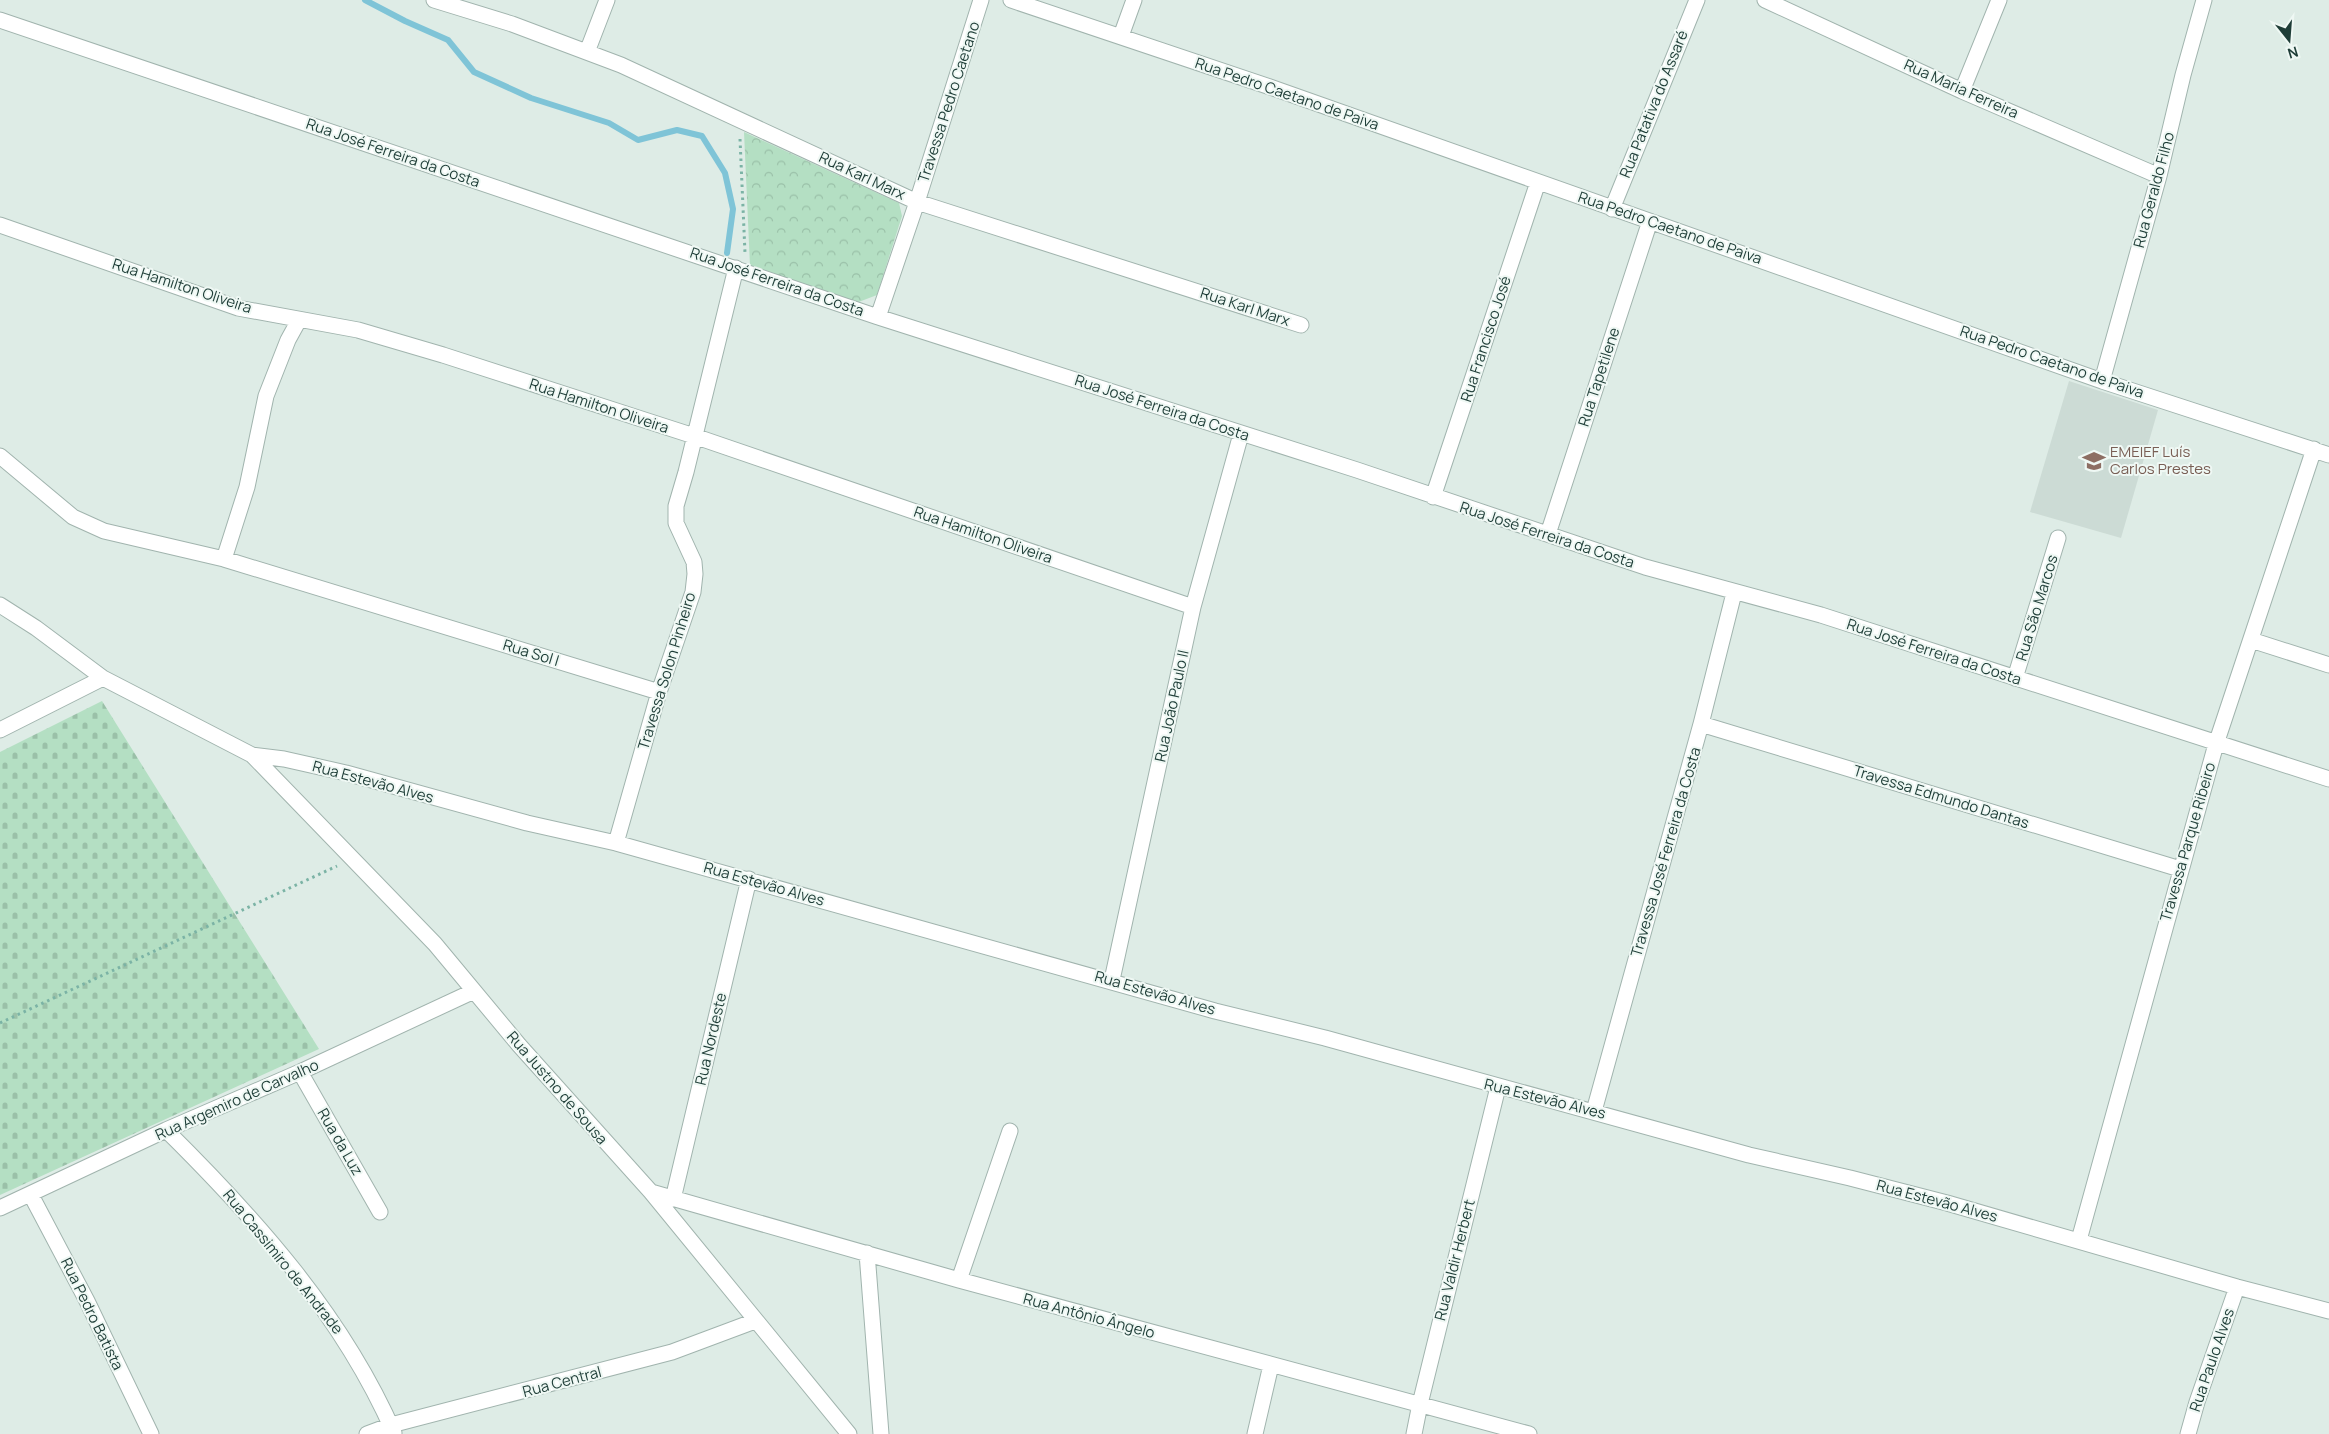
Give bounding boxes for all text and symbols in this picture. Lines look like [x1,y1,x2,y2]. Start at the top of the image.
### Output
north arrow [2264,15,2314,65]
street label: Travessa Pedro Caetano [913,18,985,185]
street label: Rua Patativa do Assaré [1614,27,1693,181]
text: N [2285,42,2301,63]
street label: Rua Pedro Caetano de Paiva [1192,52,1382,135]
street label: Rua Maria Ferreira [1901,54,2022,123]
street label: Rua José Ferreira da Costa [303,113,483,192]
street label: Rua Geraldo Filho [2128,130,2179,250]
street label: Rua Karl Marx [816,146,909,205]
street label: Rua Pedro Caetano de Paiva [1575,186,1765,269]
street label: Rua José Ferreira da Costa [687,242,867,321]
street label: Rua Hamilton Oliveira [110,253,255,318]
street label: Rua Francisco José [1455,273,1516,405]
street label: Rua Karl Marx [1198,282,1293,331]
street label: Rua Pedro Caetano de Paiva [1957,320,2147,403]
street label: Rua Tapetilene [1573,325,1624,429]
street label: Rua José Ferreira da Costa [1072,369,1252,446]
street label: Rua Hamilton Oliveira [527,373,672,438]
place label: EMEIEF Luís Carlos Prestes [2110,441,2211,479]
school or university icon: EMEIEF Luís Carlos Prestes [2081,448,2107,474]
street label: Rua José Ferreira da Costa [1457,496,1637,573]
street label: Rua Hamilton Oliveira [911,501,1055,568]
street label: Rua São Marcos [2010,552,2063,664]
street label: Travessa Solon Pinheiro [633,589,701,752]
street label: Rua José Ferreira da Costa [1844,613,2024,690]
street label: Rua Sol I [500,634,562,671]
street label: Rua João Paulo II [1149,648,1194,764]
street label: Travessa José Ferreira da Costa [1625,745,1706,959]
street label: Rua Estevão Alves [310,755,436,808]
street label: Travessa Edmundo Dantas [1851,760,2032,833]
street label: Travessa Parque Ribeiro [2155,760,2220,924]
street label: Rua Estevão Alves [701,856,827,911]
street label: Rua Estevão Alves [1092,965,1218,1020]
street label: Rua Nordeste [690,990,731,1087]
street label: Rua Justno de Sousa [502,1026,613,1149]
street label: Rua Argemiro de Carvalho [152,1054,322,1145]
street label: Rua Estevão Alves [1482,1073,1608,1124]
street label: Rua da Luz [313,1104,368,1179]
street label: Rua Estevão Alves [1874,1174,2000,1227]
street label: Rua Cassimiro de Andrade [218,1185,348,1339]
street label: Rua Valdir Herbert [1429,1197,1480,1323]
street label: Rua Pedro Batista [56,1254,129,1374]
street label: Rua Antônio Ângelo [1021,1288,1157,1343]
street label: Rua Paulo Alves [2184,1305,2239,1414]
street label: Rua Central [520,1361,604,1402]

